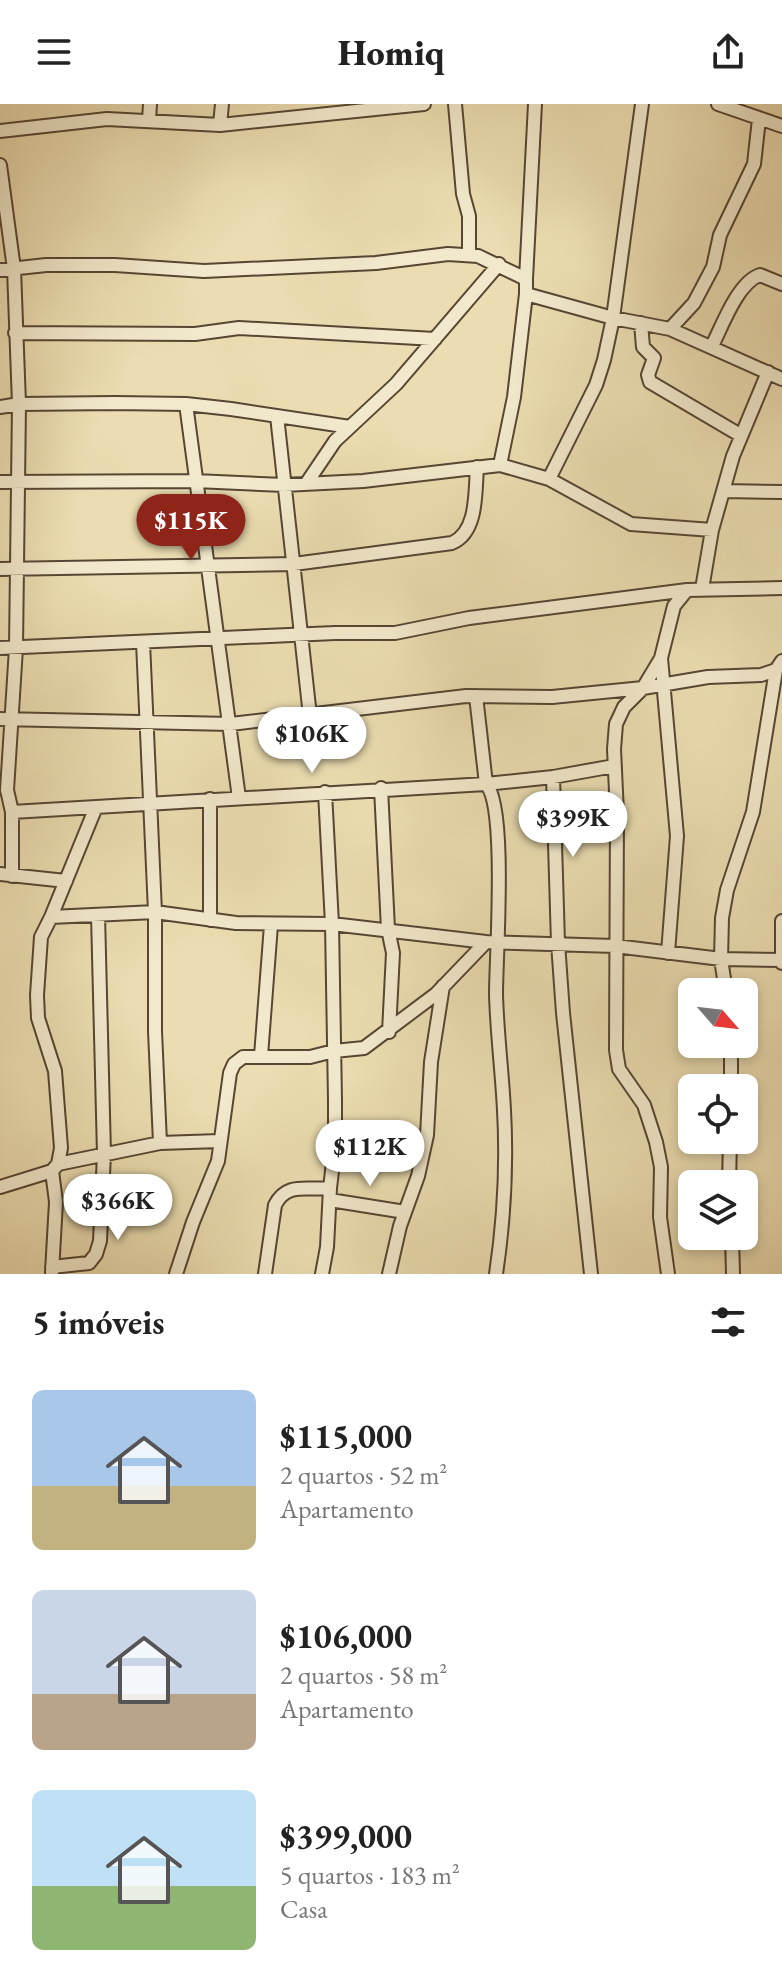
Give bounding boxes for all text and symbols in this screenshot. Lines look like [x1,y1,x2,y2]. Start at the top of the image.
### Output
text: Homiq [338,29,444,76]
icon: menu [32,30,76,74]
icon: share [706,30,750,74]
pin: $115K [135,494,247,562]
text: $115K [154,503,228,537]
pin: $106K [256,707,368,775]
text: $106K [275,716,349,750]
pin: $399K [517,791,629,859]
text: $399K [536,800,610,834]
north arrow [678,978,758,1058]
map controls [678,978,758,1250]
button: locate [678,1074,758,1154]
pin: $112K [314,1120,426,1188]
text: $112K [333,1129,407,1163]
button: layers [678,1170,758,1250]
pin: $366K [62,1174,174,1242]
text: $366K [81,1183,155,1217]
text: 5 imóveis [32,1300,164,1344]
icon: filters [706,1300,750,1344]
text: $115,000 [280,1414,412,1458]
icon: home [96,1422,192,1518]
text: 2 quartos · 52 m² [280,1458,447,1492]
text: Apartamento [280,1492,414,1526]
text: $106,000 [280,1614,412,1658]
icon: home [96,1622,192,1718]
text: 2 quartos · 58 m² [280,1658,447,1692]
text: Apartamento [280,1692,414,1726]
text: $399,000 [280,1814,412,1858]
icon: home [96,1822,192,1918]
text: 5 quartos · 183 m² [280,1858,460,1892]
text: Casa [280,1892,328,1926]

